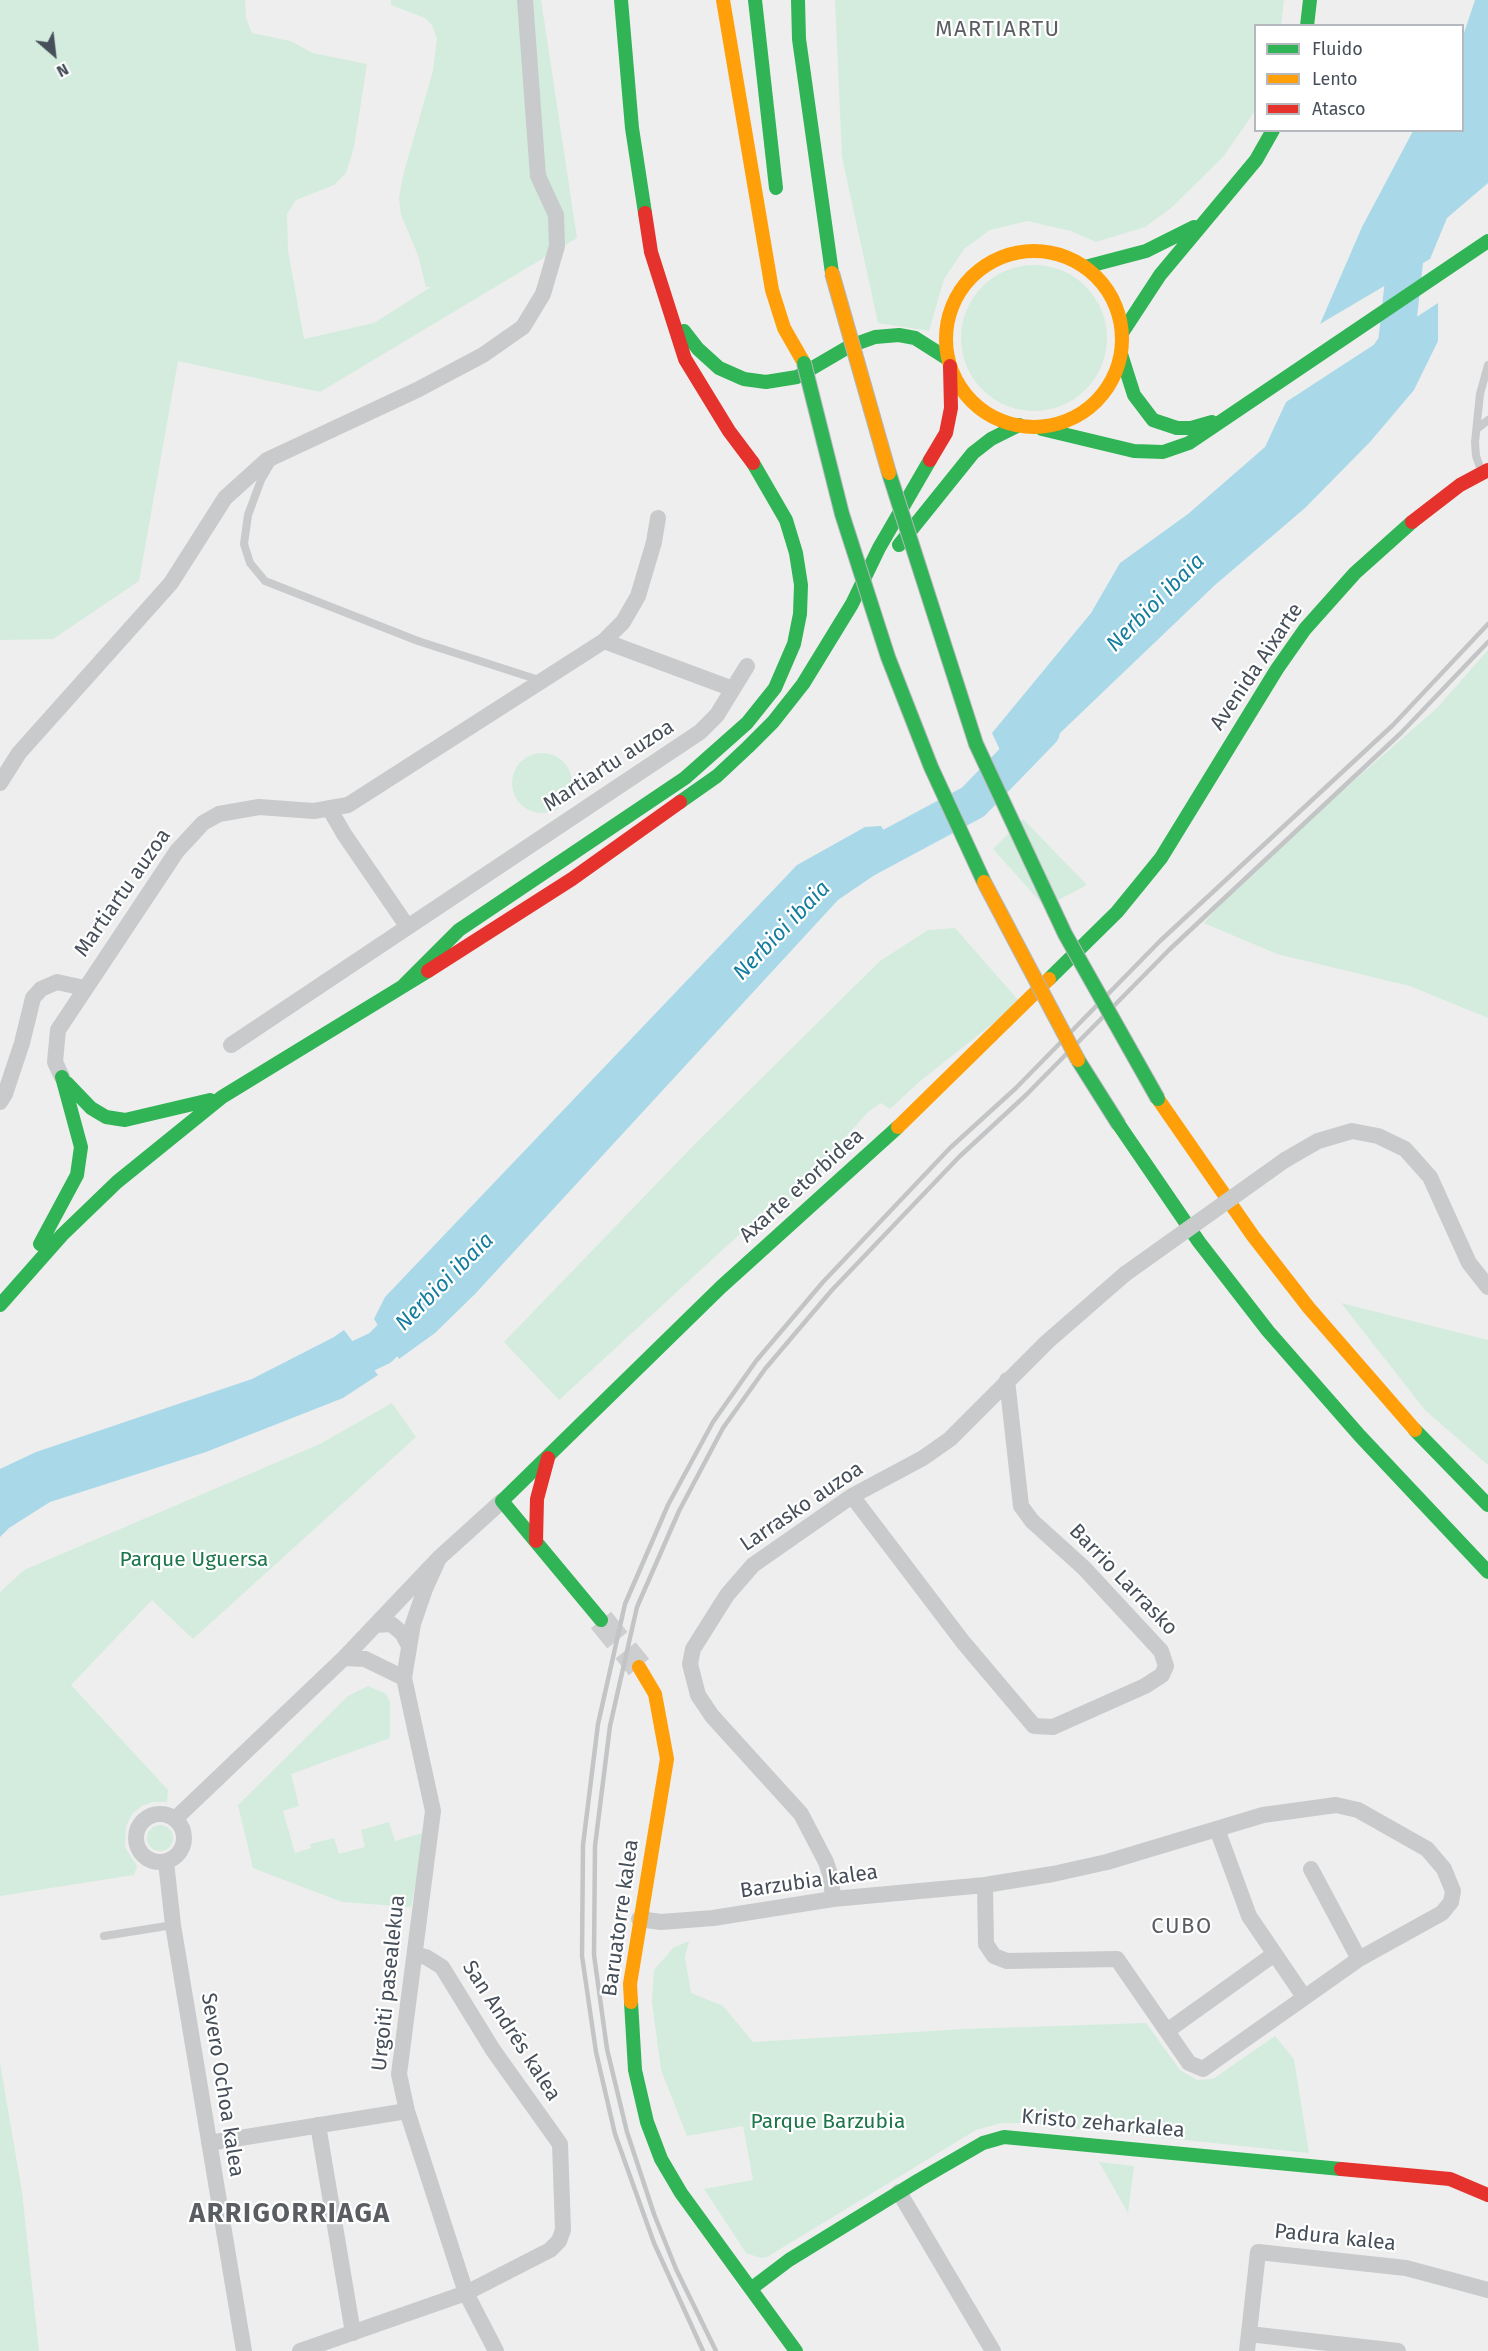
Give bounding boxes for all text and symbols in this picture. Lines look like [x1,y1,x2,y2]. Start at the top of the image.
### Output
district label: MARTIARTU [935,17,1061,43]
north arrow [24,24,84,84]
legend [1254,24,1464,132]
text: Fluido [1312,38,1363,60]
text: N [54,59,72,81]
text: Lento [1312,68,1358,90]
text: Atasco [1312,98,1365,120]
water label: Nerbioi ibaia [1101,548,1211,658]
street label: Avenida Aixarte [1205,599,1309,735]
street label: Martiartu auzoa [539,714,679,818]
street label: Martiartu auzoa [70,824,176,962]
water label: Nerbioi ibaia [728,876,836,986]
street label: Axarte etorbidea [735,1124,869,1248]
water label: Nerbioi ibaia [390,1227,500,1337]
street label: Larrasko auzoa [736,1457,868,1557]
street label: Barrio Larrasko [1064,1519,1182,1641]
park label: Parque Uguersa [120,1547,268,1573]
street label: Baruatorre kalea [597,1838,645,1998]
street label: Barzubia kalea [738,1860,880,1904]
street label: Urgoiti pasealekua [367,1894,411,2072]
district label: CUBO [1151,1914,1213,1940]
street label: San Andrés kalea [456,1956,566,2106]
street label: Severo Ochoa kalea [195,1991,249,2179]
street label: Kristo zeharkalea [1020,2104,1186,2144]
park label: Parque Barzubia [751,2109,905,2135]
district label: ARRIGORRIAGA [189,2198,391,2230]
street label: Padura kalea [1273,2219,1397,2257]

